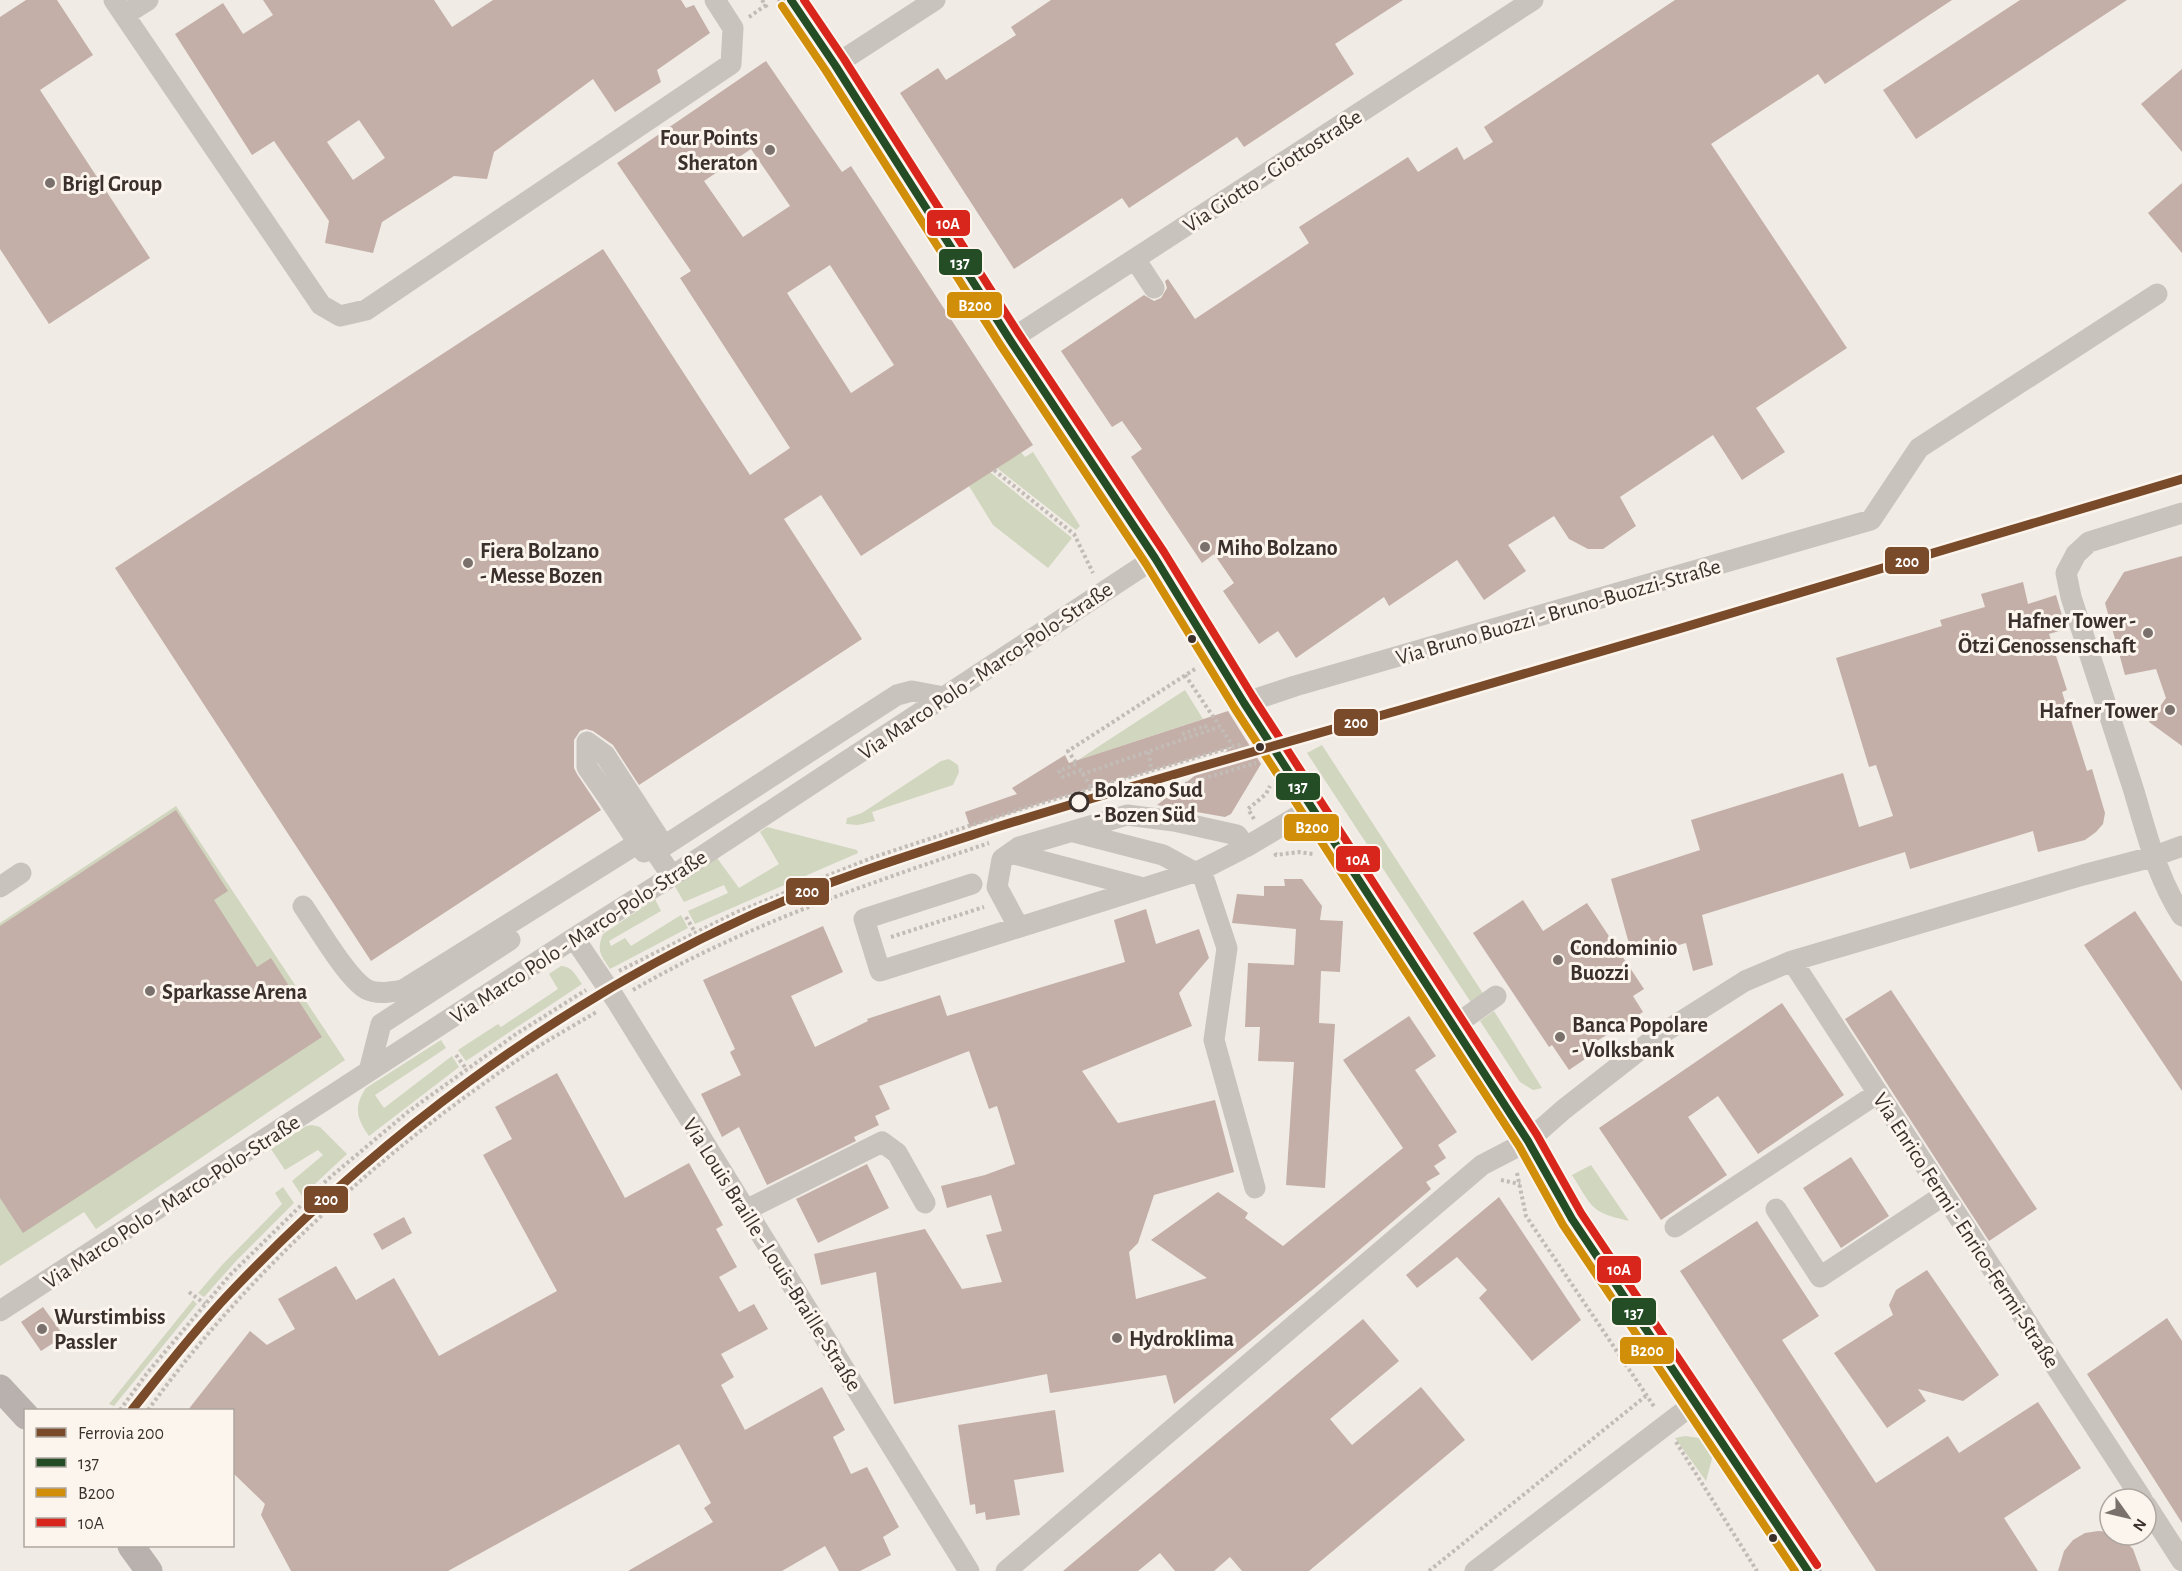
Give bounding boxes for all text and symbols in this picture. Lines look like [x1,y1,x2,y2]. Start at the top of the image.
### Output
street label: Via Giotto - Giottostraße [1179,105,1366,237]
place label: Four Points Sheraton [660,127,758,174]
marker: Four Points Sheraton [763,143,777,157]
place label: Brigl Group [62,173,162,195]
marker: Brigl Group [43,176,57,190]
line badge: 10A [926,209,971,237]
text: 10A [936,216,960,232]
line badge: 137 [938,248,983,276]
text: 137 [950,255,970,271]
line badge: B200 [946,291,1003,319]
text: B200 [958,298,992,314]
place label: Miho Bolzano [1217,537,1338,559]
place label: Fiera Bolzano - Messe Bozen [480,540,603,587]
marker: Miho Bolzano [1198,540,1212,554]
line badge: 200 [1884,546,1930,575]
text: 200 [1895,554,1919,570]
street label: Via Bruno Buozzi - Bruno-Buozzi-Straße [1394,555,1723,669]
marker: Fiera Bolzano - Messe Bozen [461,556,475,570]
street label: Via Marco Polo - Marco-Polo-Straße [855,578,1116,764]
place label: Hafner Tower - Ötzi Genossenschaft [1958,610,2137,657]
marker: Hafner Tower - Ötzi Genossenschaft [2141,626,2155,640]
unlabelled marker [1186,633,1198,645]
place label: Hafner Tower [2039,700,2158,722]
marker: Hafner Tower [2163,703,2177,717]
line badge: 200 [1333,708,1379,737]
text: 200 [1344,715,1368,731]
unlabelled marker [1254,741,1266,753]
line badge: 137 [1275,772,1321,801]
place label: Bolzano Sud - Bozen Süd [1094,779,1203,826]
text: 137 [1288,779,1308,795]
marker: Bolzano Sud - Bozen Süd [1069,792,1089,812]
line badge: B200 [1283,813,1340,842]
text: B200 [1295,820,1329,836]
line badge: 10A [1335,845,1381,873]
street label: Via Marco Polo - Marco-Polo-Straße [446,846,711,1028]
text: 10A [1346,852,1370,868]
line badge: 200 [785,877,830,906]
text: 200 [795,884,819,900]
place label: Condominio Buozzi [1570,937,1678,984]
marker: Condominio Buozzi [1551,953,1565,967]
place label: Sparkasse Arena [162,981,308,1003]
marker: Sparkasse Arena [143,984,157,998]
place label: Banca Popolare - Volksbank [1572,1014,1708,1061]
marker: Banca Popolare - Volksbank [1553,1030,1567,1044]
street label: Via Enrico Fermi - Enrico-Fermi-Straße [1869,1089,2063,1372]
street label: Via Marco Polo - Marco-Polo-Straße [39,1111,304,1293]
street label: Via Louis Braille - Louis-Braille-Straße [679,1114,866,1395]
line badge: 200 [303,1185,349,1214]
text: 200 [314,1192,338,1208]
line badge: 10A [1596,1255,1642,1284]
text: 10A [1607,1262,1631,1278]
line badge: 137 [1611,1297,1657,1326]
text: 137 [1624,1305,1644,1321]
place label: Wurstimbiss Passler [54,1306,165,1353]
marker: Wurstimbiss Passler [35,1322,49,1336]
place label: Hydroklima [1129,1328,1235,1351]
marker: Hydroklima [1110,1331,1124,1345]
line badge: B200 [1619,1336,1675,1365]
text: B200 [1630,1343,1664,1359]
legend [24,1409,234,1547]
text: Ferrovia 200 [78,1425,164,1443]
text: 137 [78,1455,99,1473]
text: B200 [78,1485,115,1503]
north arrow [2098,1487,2158,1547]
text: 10A [78,1515,105,1533]
text: N [2130,1516,2149,1534]
unlabelled marker [1767,1532,1779,1544]

